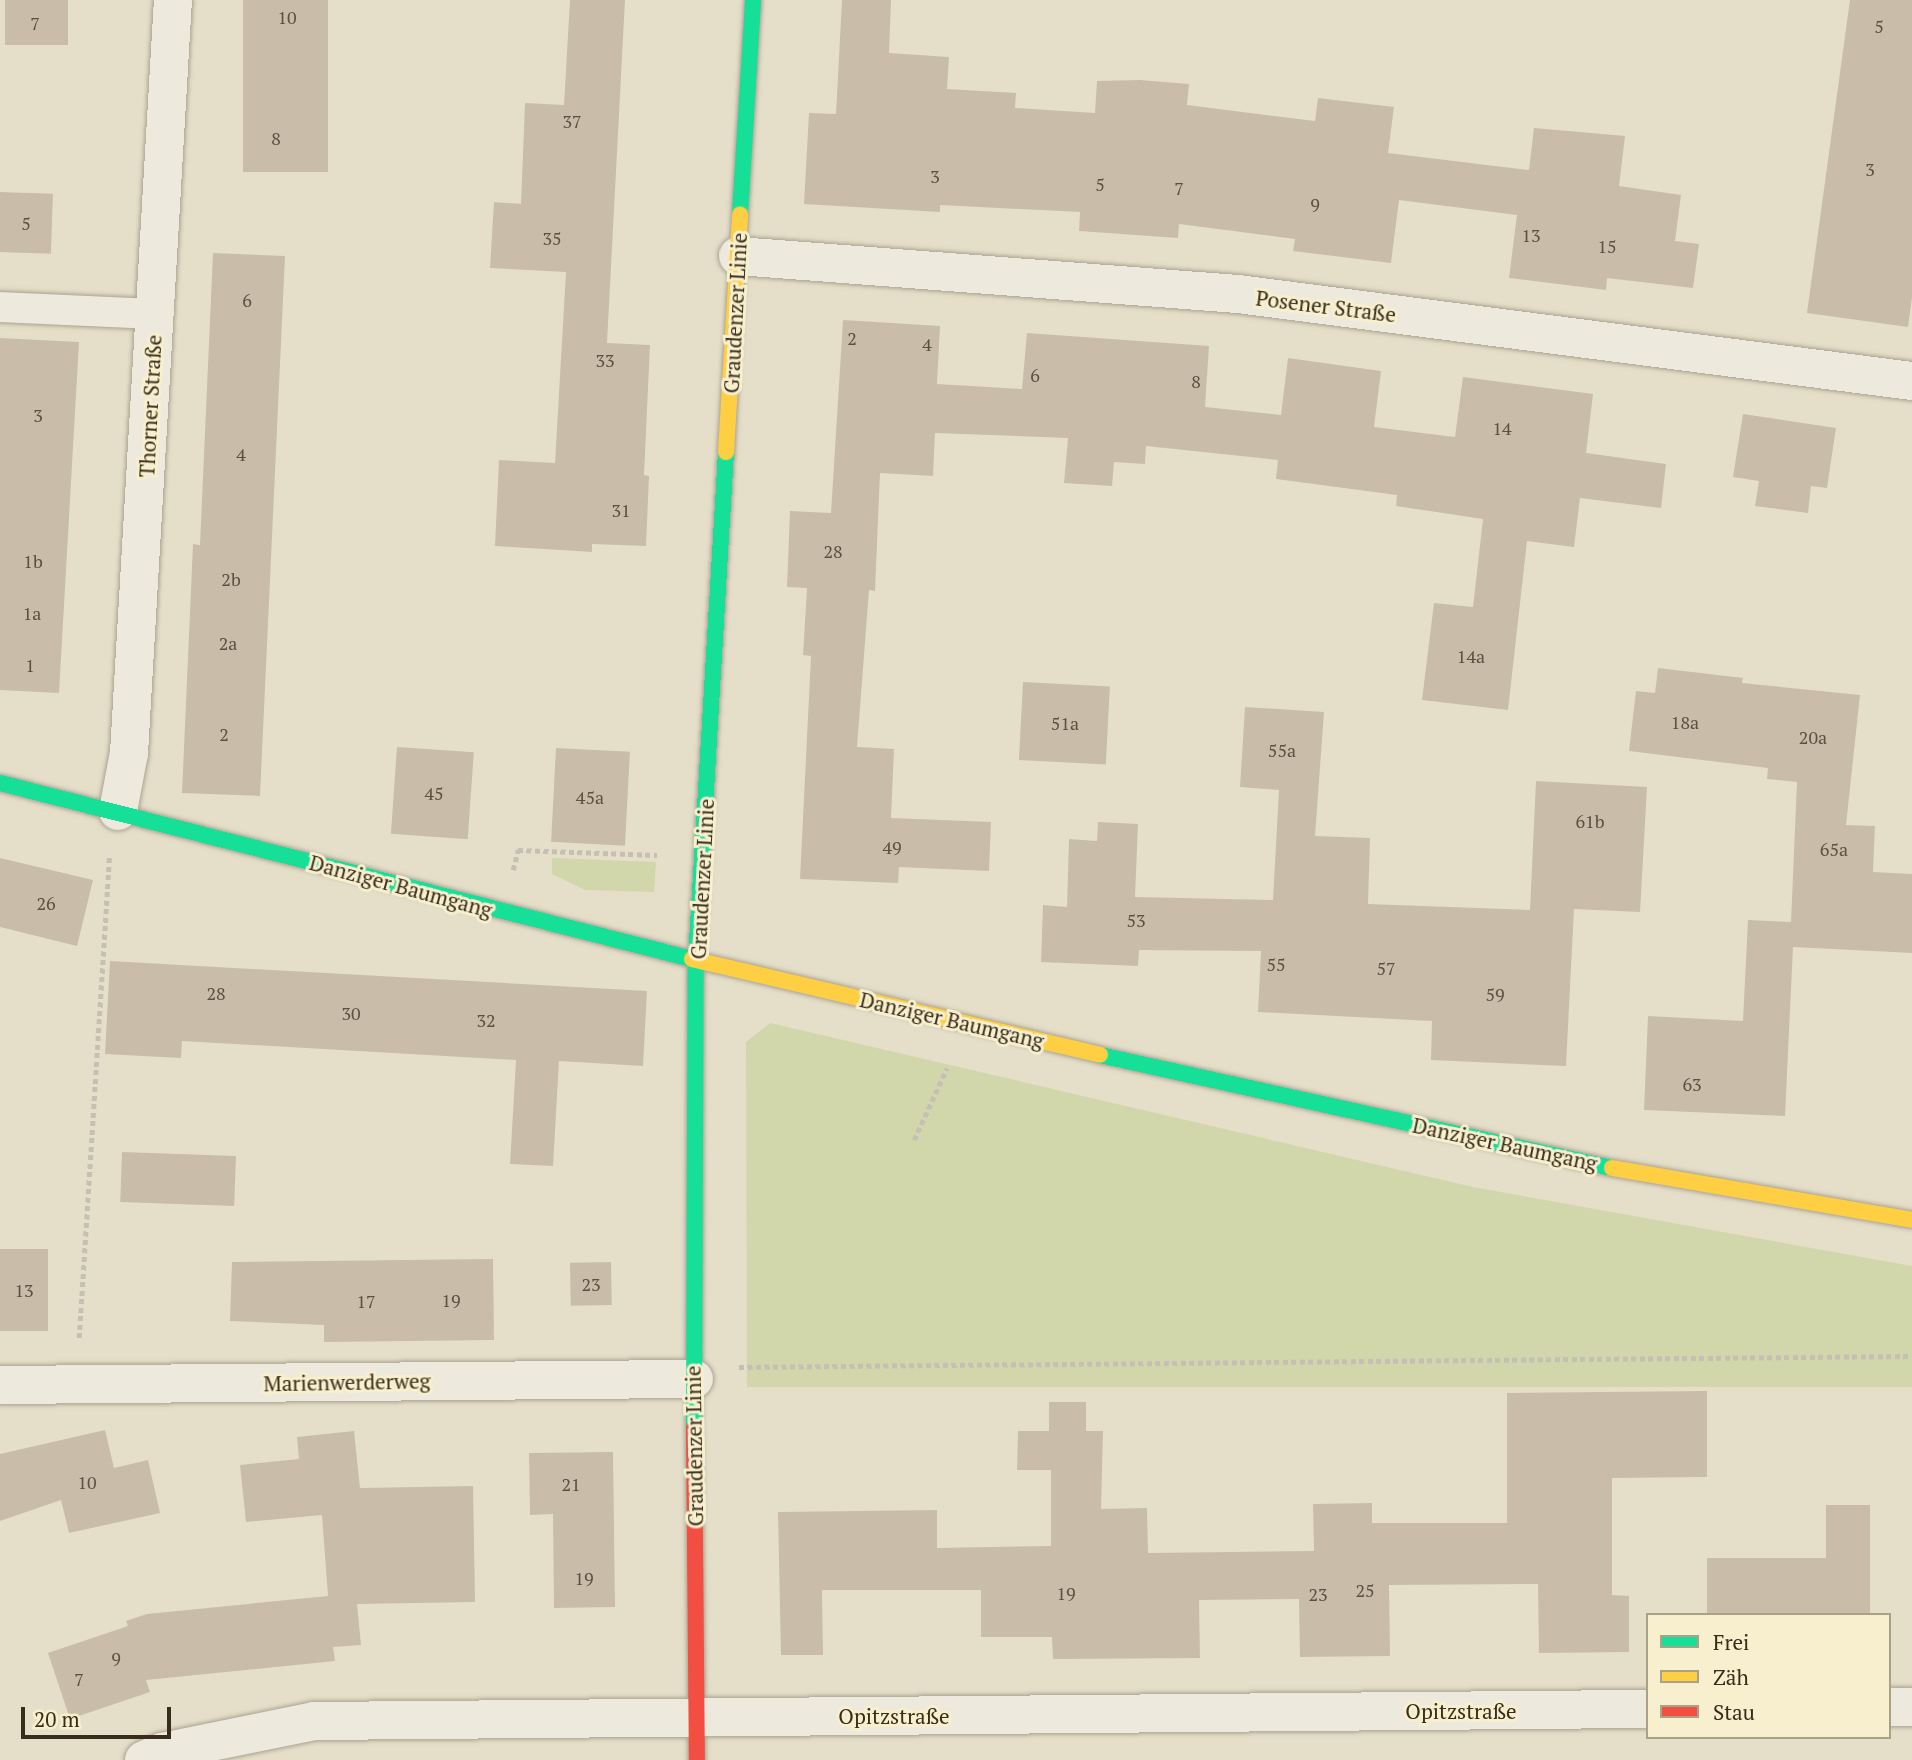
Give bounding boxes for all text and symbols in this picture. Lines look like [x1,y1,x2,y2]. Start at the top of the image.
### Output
house number: 10 [277,6,297,28]
house number: 7 [30,12,40,34]
house number: 5 [1874,15,1884,37]
house number: 37 [562,110,582,132]
house number: 8 [271,127,281,149]
house number: 3 [1865,158,1875,180]
house number: 3 [930,165,940,187]
house number: 5 [1095,173,1105,195]
house number: 7 [1174,177,1184,199]
house number: 9 [1310,193,1320,215]
house number: 5 [21,212,31,234]
house number: 13 [1521,224,1541,246]
house number: 35 [542,227,562,249]
street label: Graudenzer Linie [718,232,752,394]
house number: 15 [1597,235,1617,257]
street label: Posener Straße [1254,285,1398,327]
house number: 6 [242,289,252,311]
house number: 2 [847,327,857,349]
house number: 4 [922,333,932,355]
street label: Thorner Straße [134,334,166,478]
house number: 33 [595,349,615,371]
house number: 6 [1030,364,1040,386]
house number: 8 [1191,370,1201,392]
house number: 3 [33,404,43,426]
house number: 14 [1492,417,1512,439]
house number: 4 [236,443,246,465]
house number: 31 [611,499,631,521]
house number: 28 [823,540,843,562]
house number: 1b [23,550,43,572]
house number: 2b [221,568,241,590]
house number: 1a [23,602,41,624]
house number: 2a [219,632,237,654]
house number: 14a [1457,645,1485,667]
house number: 1 [25,654,35,676]
house number: 18a [1671,711,1699,733]
house number: 51a [1051,712,1079,734]
house number: 2 [219,723,229,745]
house number: 20a [1799,726,1827,748]
house number: 55a [1268,739,1296,761]
house number: 45 [424,782,444,804]
house number: 45a [576,786,604,808]
street label: Graudenzer Linie [685,798,719,960]
house number: 61b [1576,810,1604,832]
house number: 49 [882,836,902,858]
house number: 65a [1820,838,1848,860]
street label: Danziger Baumgang [307,849,495,923]
house number: 26 [36,892,56,914]
house number: 53 [1126,909,1146,931]
house number: 55 [1266,953,1286,975]
house number: 57 [1376,957,1396,979]
house number: 28 [206,982,226,1004]
house number: 59 [1485,983,1505,1005]
street label: Danziger Baumgang [857,987,1047,1053]
house number: 30 [341,1002,361,1024]
house number: 32 [476,1009,496,1031]
house number: 63 [1682,1073,1702,1095]
street label: Danziger Baumgang [1410,1112,1600,1176]
house number: 23 [581,1273,601,1295]
house number: 13 [14,1279,34,1301]
house number: 19 [441,1289,461,1311]
house number: 17 [356,1290,376,1312]
street label: Graudenzer Linie [680,1365,708,1527]
street label: Marienwerderweg [263,1368,431,1396]
house number: 10 [77,1471,97,1493]
house number: 21 [561,1473,581,1495]
house number: 19 [574,1567,594,1589]
house number: 25 [1355,1579,1375,1601]
house number: 19 [1056,1582,1076,1604]
house number: 23 [1308,1583,1328,1605]
legend [1646,1613,1891,1739]
text: Frei [1713,1628,1749,1656]
house number: 9 [111,1647,121,1669]
text: Zäh [1713,1663,1749,1691]
house number: 7 [74,1668,84,1690]
scale bar [24,1694,175,1738]
street label: Opitzstraße [1405,1698,1517,1724]
text: Stau [1713,1698,1755,1726]
street label: Opitzstraße [838,1703,950,1729]
text: 20 m [34,1705,80,1733]

